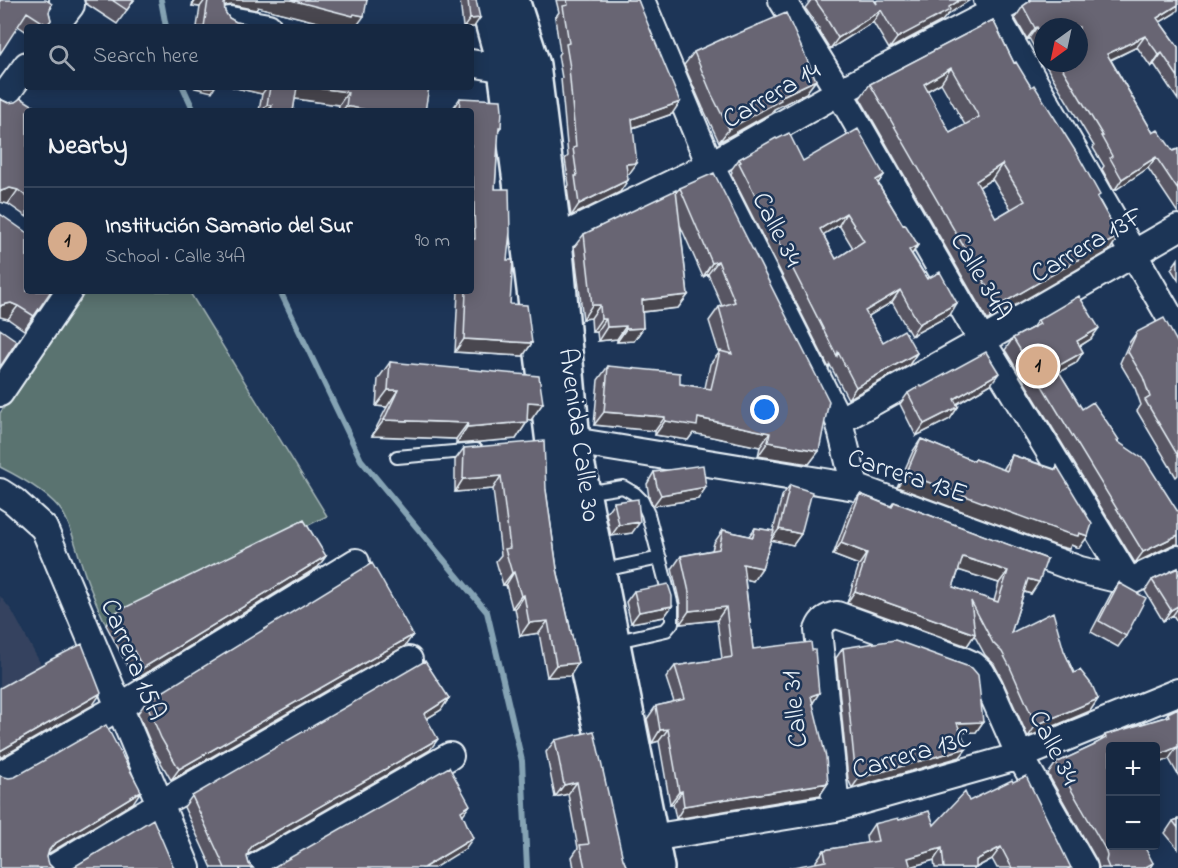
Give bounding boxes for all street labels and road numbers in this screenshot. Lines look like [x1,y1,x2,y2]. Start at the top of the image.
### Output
street label: Carrera 14 [716,52,828,140]
street label: Calle 34 [741,186,811,274]
street label: Carrera 13F [1024,198,1152,294]
street label: Calle 34A [939,226,1021,328]
street label: Avenida Calle 30 [547,346,609,524]
street label: Carrera 13E [842,439,972,515]
street label: Carrera 15A [89,593,175,727]
street label: Calle 31 [773,669,819,749]
street label: Calle 34 [1018,704,1088,792]
street label: Carrera 13C [848,719,976,791]

